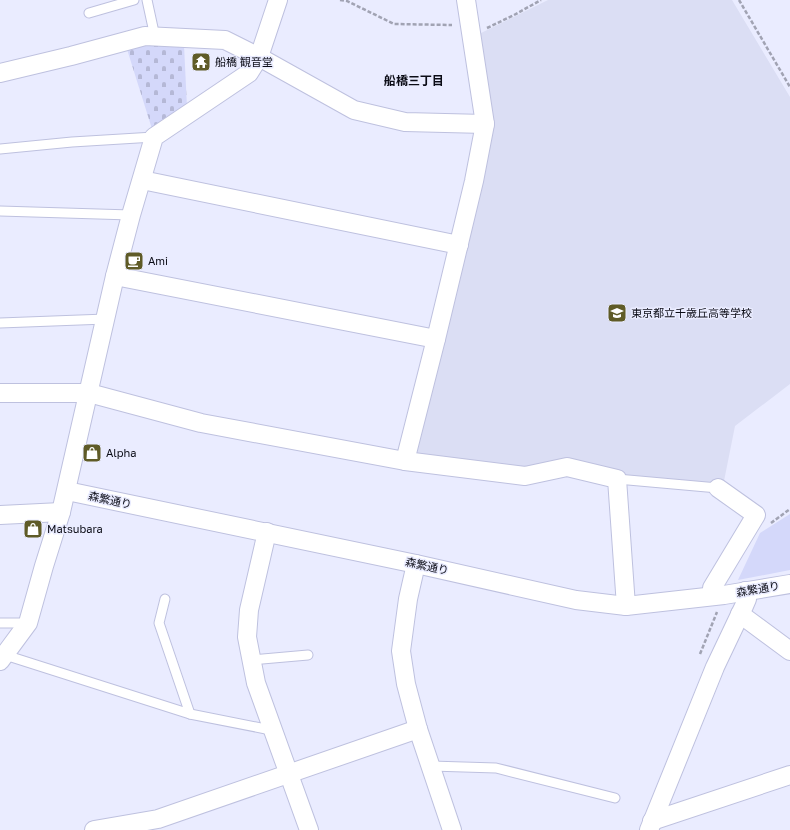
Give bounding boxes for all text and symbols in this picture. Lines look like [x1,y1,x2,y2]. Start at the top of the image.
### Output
temple icon: 船橋 観音堂 [190,51,212,73]
place label: 船橋 観音堂 [215,55,273,68]
district label: 船橋三丁目 [384,73,444,88]
cafe icon: Ami [123,250,145,272]
place label: Ami [148,254,168,267]
school or university icon: 東京都立千歳丘高等学校 [606,302,628,324]
place label: 東京都立千歳丘高等学校 [631,306,752,319]
shop icon: Alpha [81,442,103,464]
place label: Alpha [106,446,136,459]
street label: 森繁通り [87,489,133,510]
shop icon: Matsubara [22,518,44,540]
place label: Matsubara [47,522,103,535]
street label: 森繁通り [404,555,450,576]
street label: 森繁通り [735,578,781,599]

